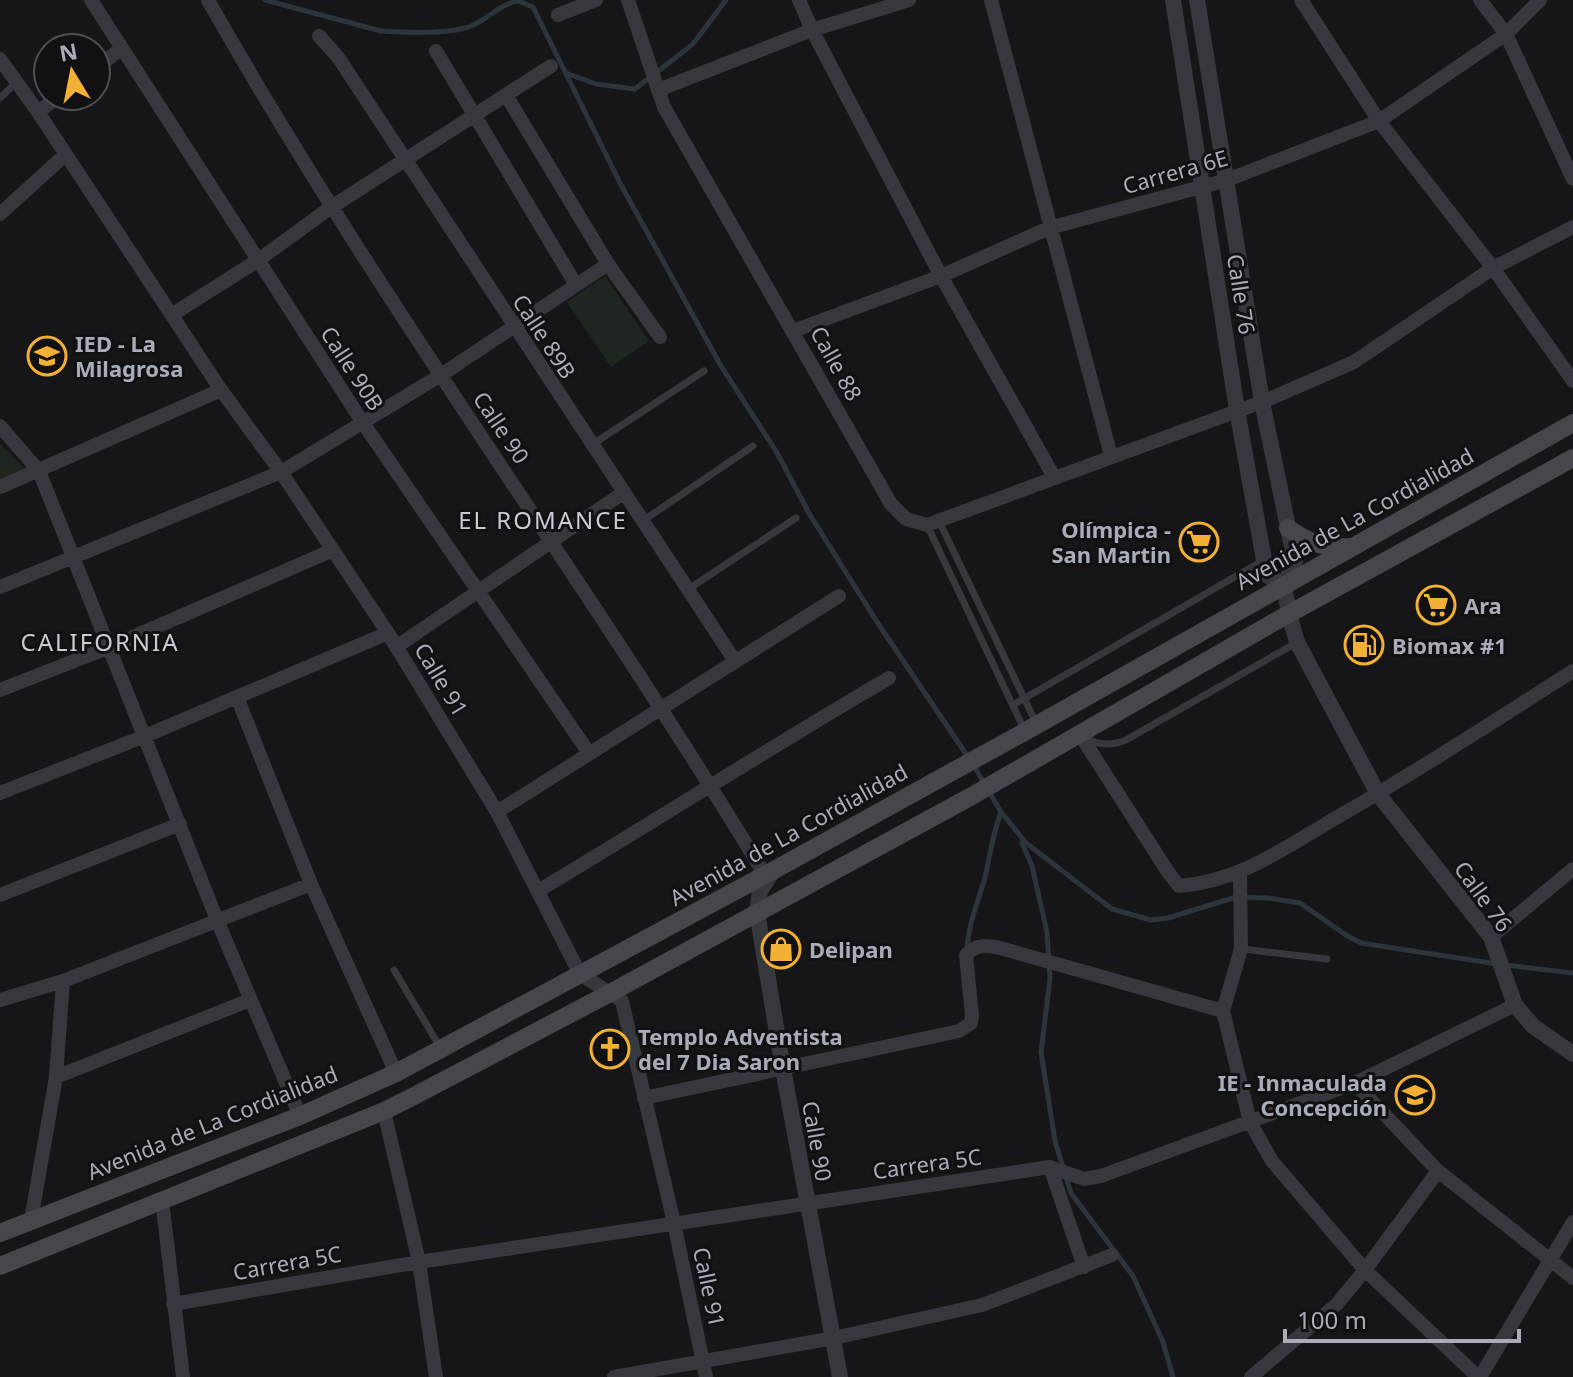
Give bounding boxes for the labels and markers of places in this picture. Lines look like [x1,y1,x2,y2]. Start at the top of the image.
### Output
place label: IED - La Milagrosa [75,328,183,383]
school or university icon: IED - La Milagrosa [26,335,68,377]
place label: Olímpica - San Martin [1051,514,1171,569]
supermarket icon: Olímpica - San Martin [1178,521,1220,563]
supermarket icon: Ara [1415,584,1457,626]
place label: Ara [1464,590,1502,620]
fuel station icon: Biomax #1 [1343,624,1385,666]
place label: Biomax #1 [1392,630,1507,660]
shop icon: Delipan [760,928,802,970]
place label: Delipan [809,934,893,964]
place label: Templo Adventista del 7 Dia Saron [638,1021,843,1076]
church icon: Templo Adventista del 7 Dia Saron [589,1028,631,1070]
place label: IE - Inmaculada Concepción [1218,1067,1387,1122]
school or university icon: IE - Inmaculada Concepción [1394,1074,1436,1116]

